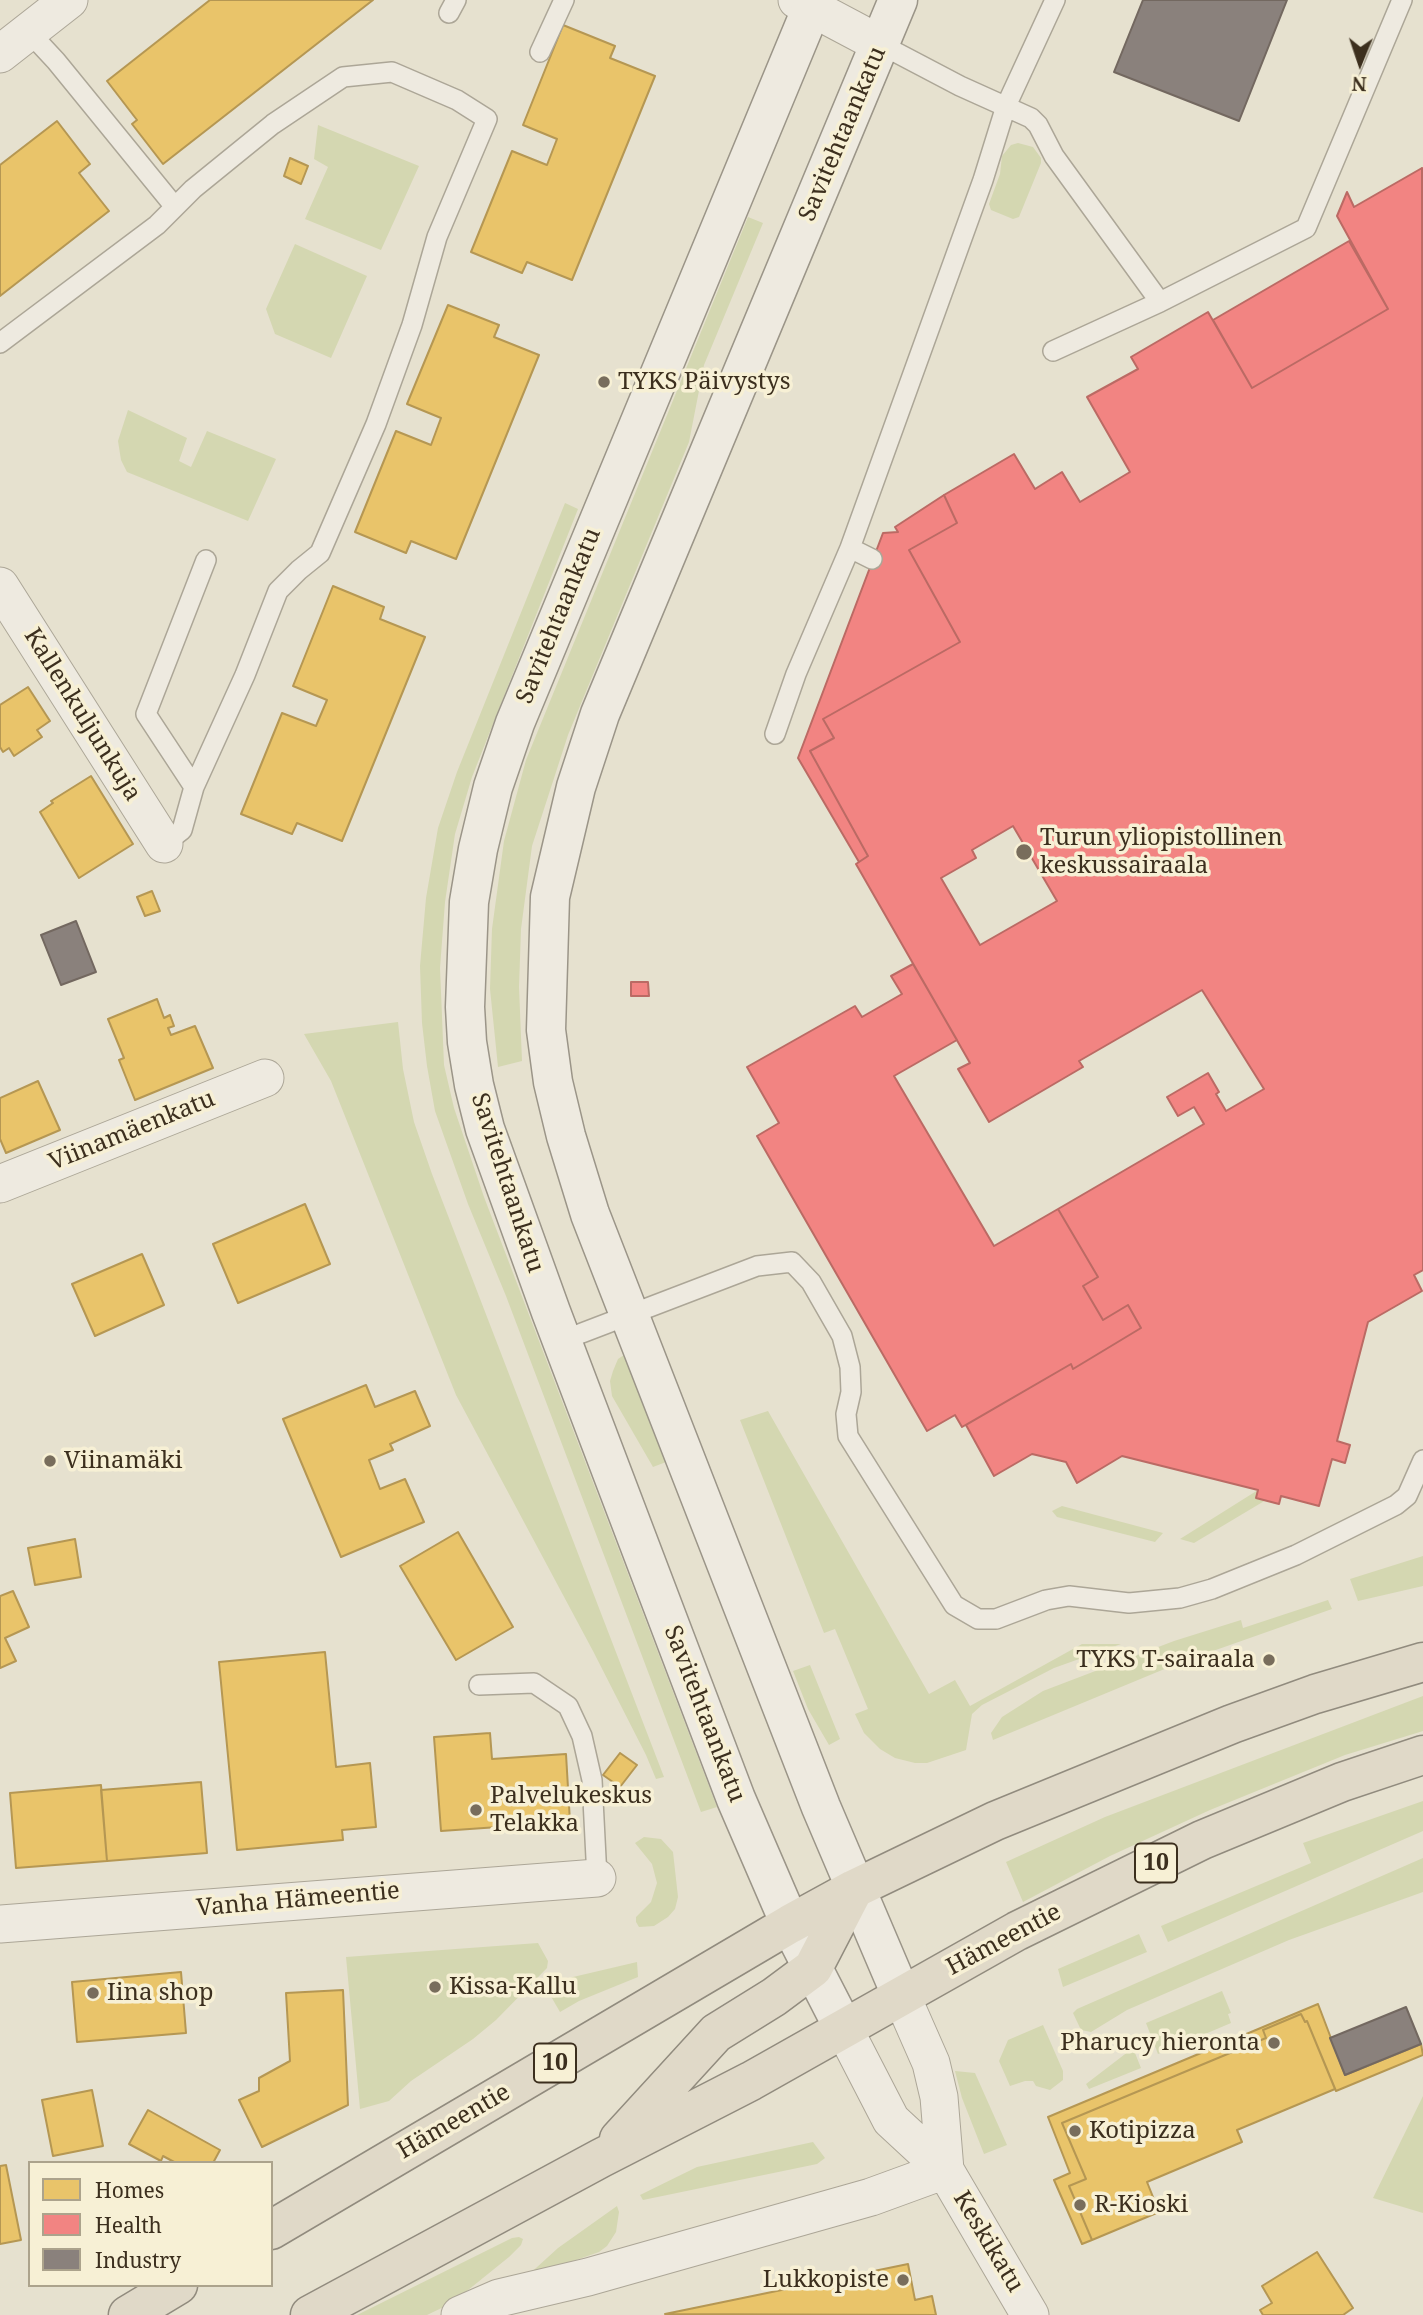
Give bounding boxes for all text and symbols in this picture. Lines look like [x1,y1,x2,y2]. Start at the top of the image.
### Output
north arrow [1325,28,1395,98]
street label: Savitehtaankatu [793,42,893,226]
text: N [1351,71,1367,97]
place label: TYKS Päivystys [618,368,791,396]
marker: TYKS Päivystys [596,374,612,390]
street label: Savitehtaankatu [511,524,607,708]
street label: Kallenkuljunkuja [17,623,147,807]
place label: Turun yliopistollinen keskussairaala [1040,824,1283,880]
marker: Turun yliopistollinen keskussairaala [1014,842,1034,862]
street label: Viinamäenkatu [45,1085,219,1177]
street label: Savitehtaankatu [464,1090,550,1276]
place label: Viinamäki [64,1447,182,1475]
marker: Viinamäki [42,1453,58,1469]
street label: Savitehtaankatu [657,1622,751,1806]
place label: TYKS T-sairaala [1076,1646,1255,1674]
marker: TYKS T-sairaala [1261,1652,1277,1668]
place label: Palvelukeskus Telakka [490,1782,652,1838]
marker: Palvelukeskus Telakka [468,1802,484,1818]
road number: 10 [1135,1844,1177,1882]
street label: Vanha Hämeentie [195,1877,401,1923]
street label: Hämeentie [942,1898,1066,1982]
place label: Kissa-Kallu [449,1973,577,2001]
place label: Iina shop [107,1979,213,2007]
marker: Kissa-Kallu [427,1979,443,1995]
marker: Iina shop [85,1985,101,2001]
place label: Pharucy hieronta [1060,2029,1260,2057]
marker: Pharucy hieronta [1266,2035,1282,2051]
road number: 10 [534,2044,576,2082]
street label: Hämeentie [393,2078,515,2166]
place label: Kotipizza [1089,2117,1196,2145]
marker: Kotipizza [1067,2123,1083,2139]
legend [28,2161,273,2287]
text: Homes [95,2176,164,2204]
street label: Keskikatu [947,2186,1029,2298]
place label: R-Kioski [1094,2191,1188,2219]
marker: R-Kioski [1072,2197,1088,2213]
text: Health [95,2211,162,2239]
text: Industry [95,2246,181,2274]
place label: Lukkopiste [763,2266,889,2294]
marker: Lukkopiste [895,2272,911,2288]

